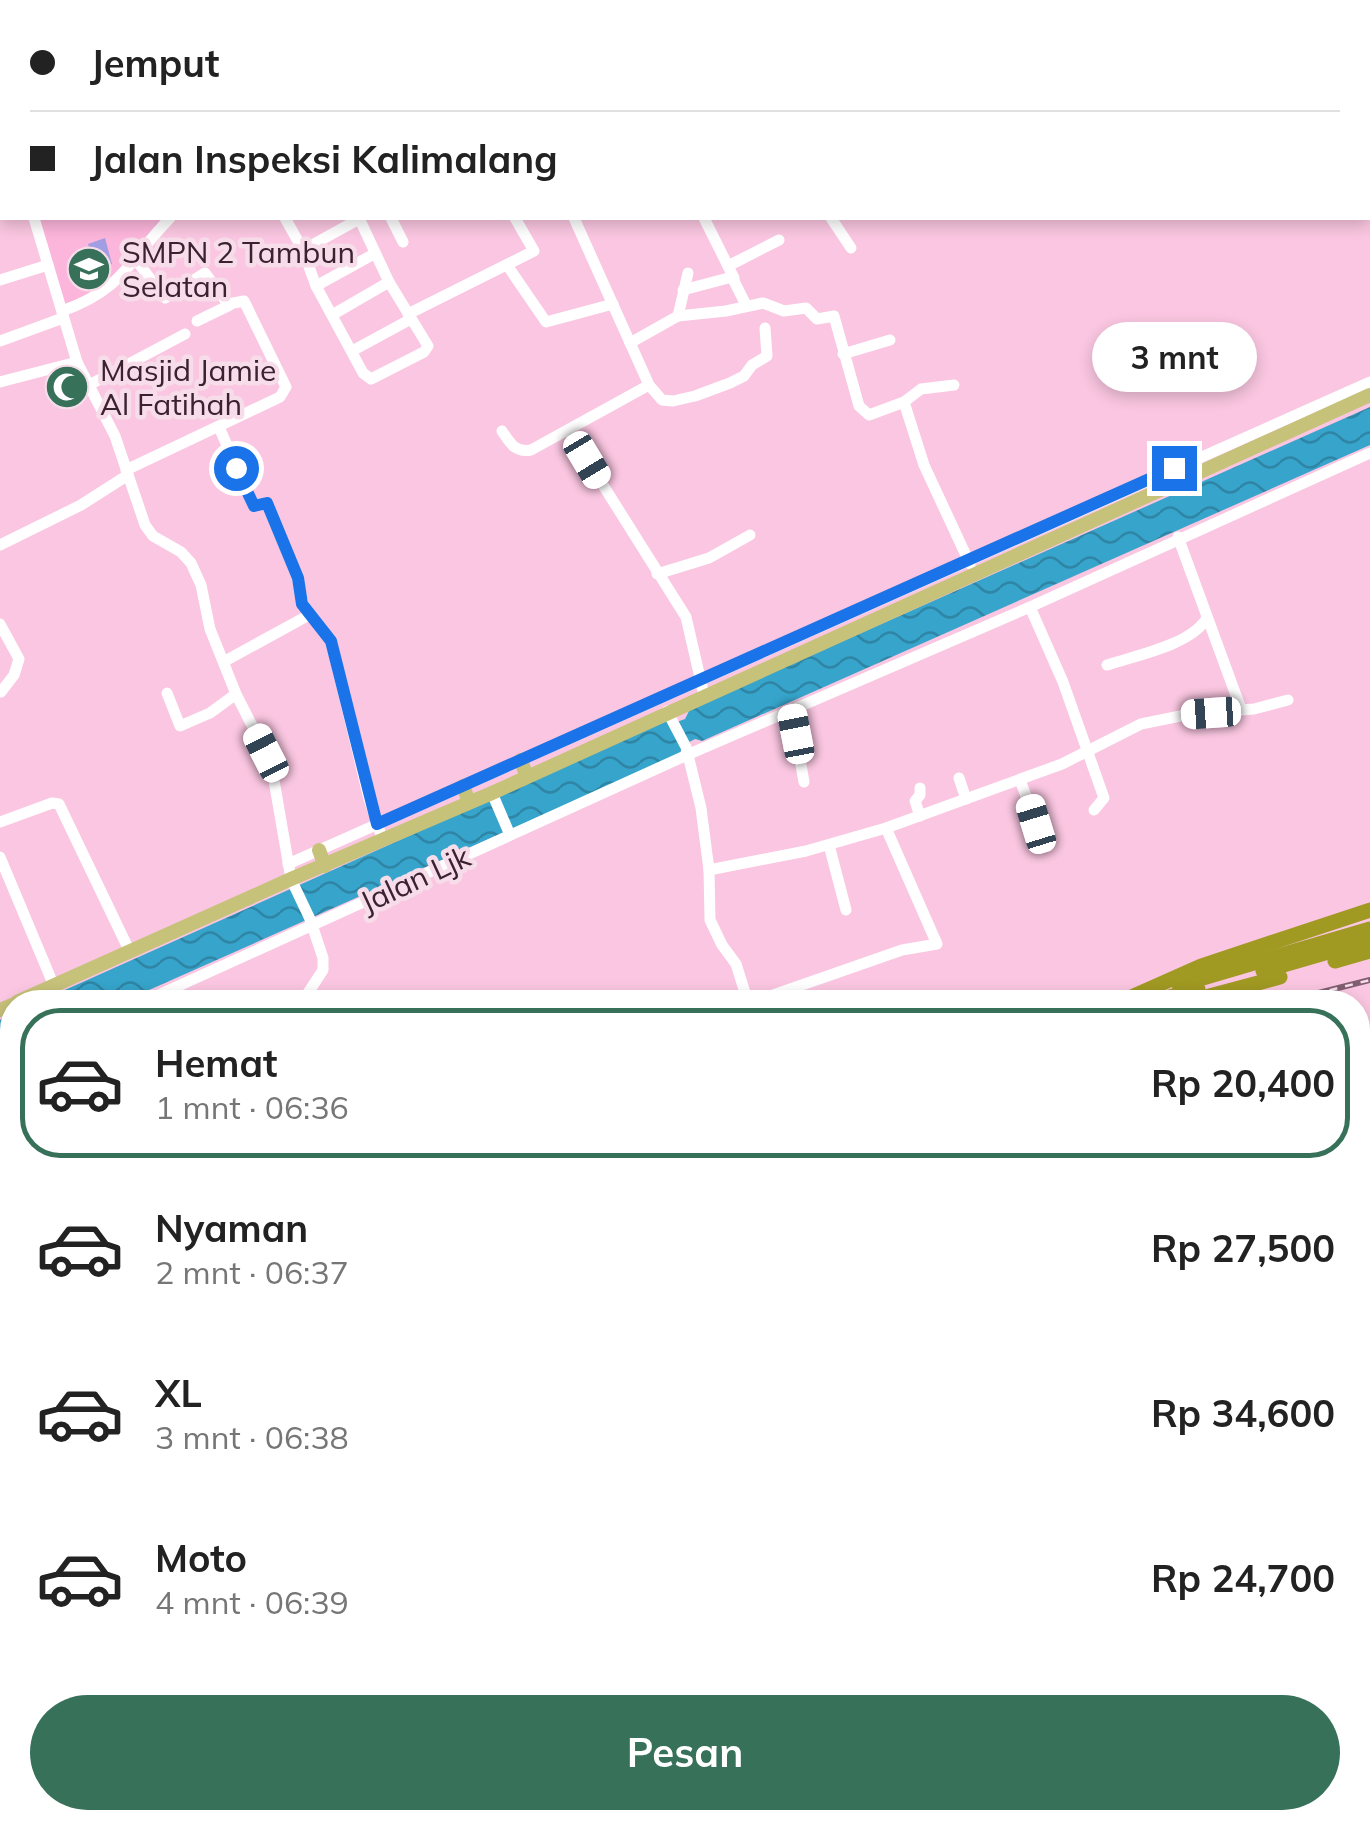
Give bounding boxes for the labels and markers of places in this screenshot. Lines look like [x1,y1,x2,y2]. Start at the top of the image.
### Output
place label: SMPN 2 Tambun Selatan [122,233,355,305]
school or university icon: SMPN 2 Tambun Selatan [66,246,112,292]
place label: Masjid Jamie Al Fatihah [100,351,276,423]
mosque icon: Masjid Jamie Al Fatihah [44,364,90,410]

